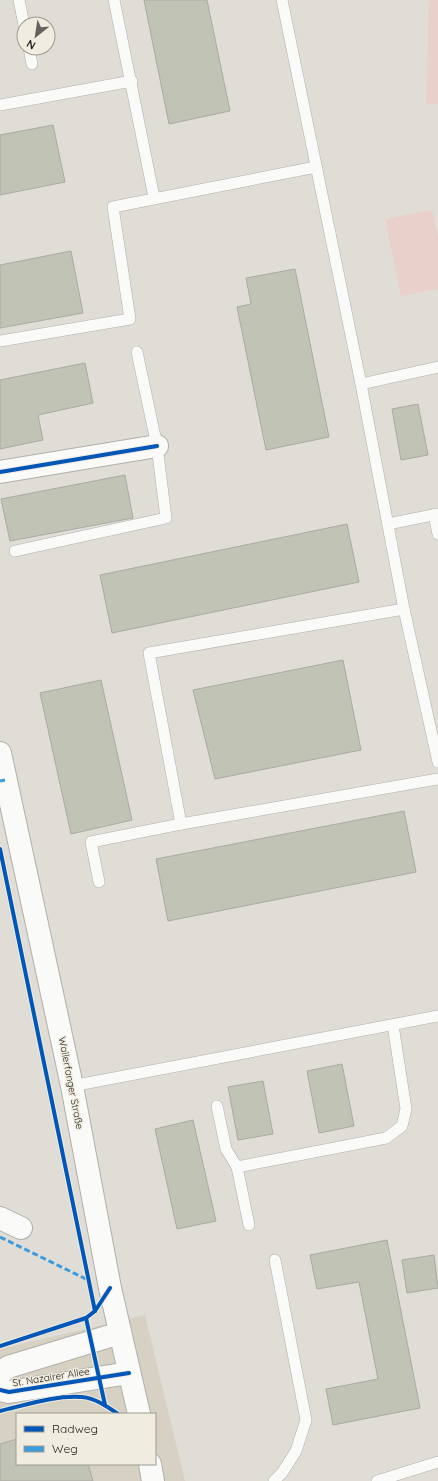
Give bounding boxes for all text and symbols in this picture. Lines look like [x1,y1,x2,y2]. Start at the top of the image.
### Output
north arrow [16,16,56,56]
text: N [24,37,38,53]
street label: Wallerfanger Straße [56,1036,86,1131]
street label: St. Nazairer Allee [11,1364,91,1390]
legend [16,1413,156,1465]
text: Radweg [52,1421,98,1436]
text: Weg [52,1441,78,1456]

